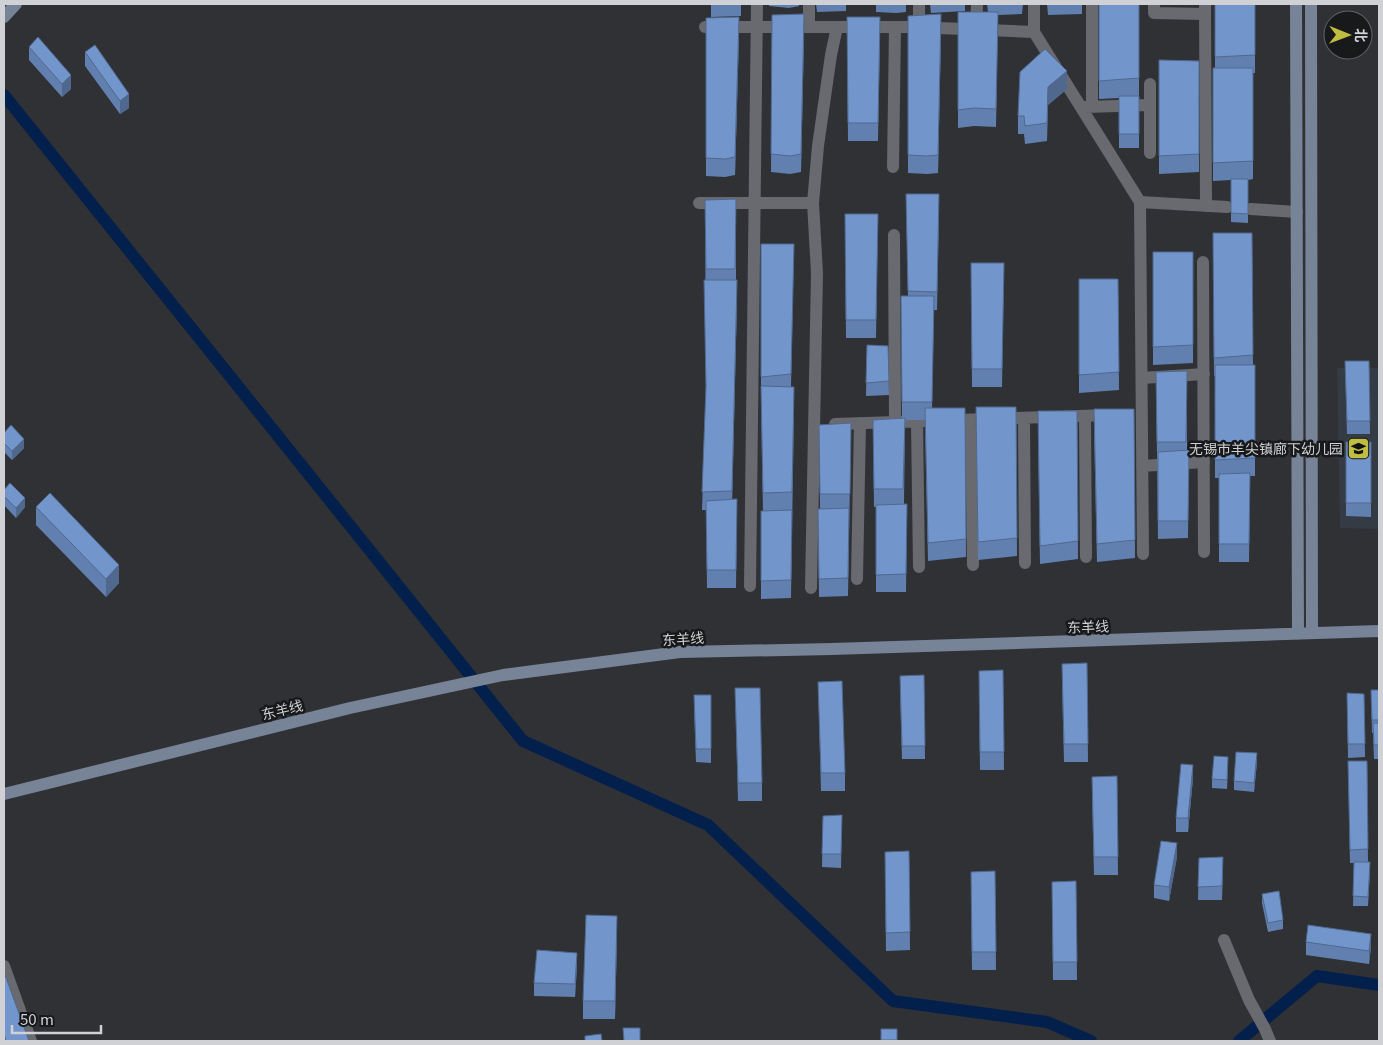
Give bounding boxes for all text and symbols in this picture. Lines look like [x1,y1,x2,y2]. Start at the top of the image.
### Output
north arrow [1323,10,1373,60]
text: 北 [1352,28,1372,42]
school or university icon: 无锡市羊尖镇廊下幼儿园 [1347,436,1371,460]
place label: 无锡市羊尖镇廊下幼儿园 [1189,438,1343,458]
street label: 东羊线 [1067,615,1109,637]
street label: 东羊线 [661,627,705,649]
street label: 东羊线 [259,694,305,724]
scale bar [12,1002,101,1034]
text: 50 m [20,1008,54,1029]

